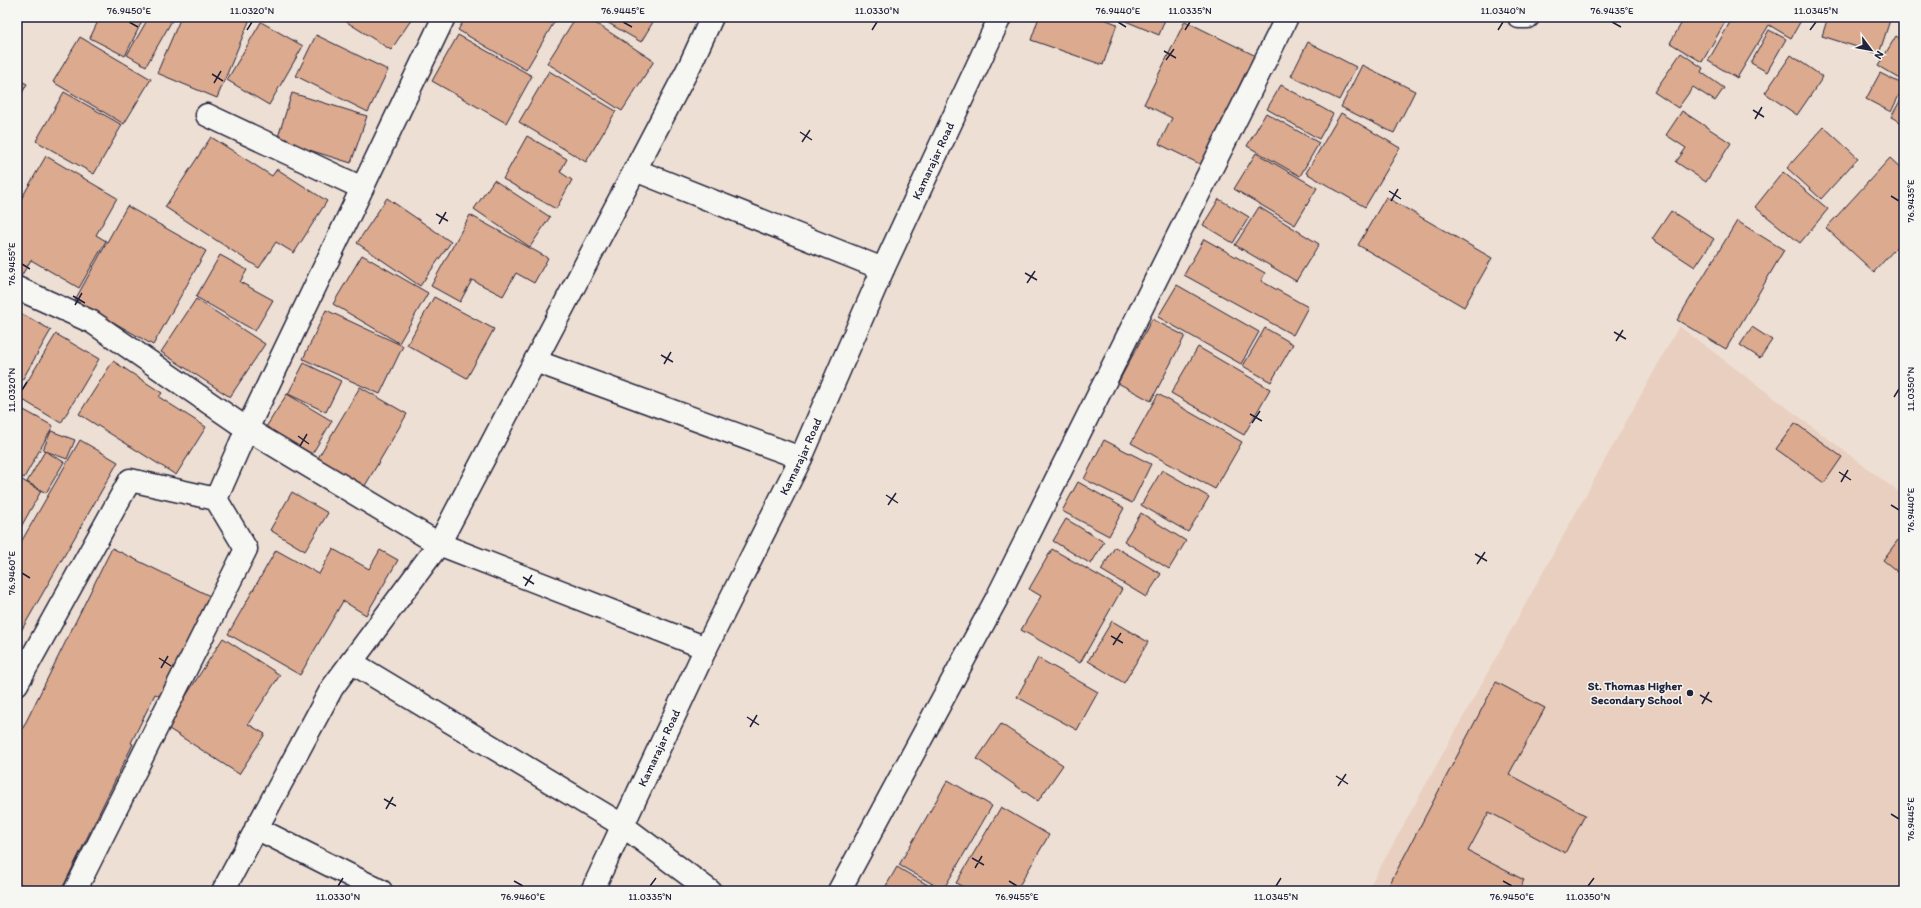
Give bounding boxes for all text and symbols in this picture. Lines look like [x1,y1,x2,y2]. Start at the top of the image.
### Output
text: 76.9450°E [107,4,151,17]
text: 11.0320°N [230,4,274,17]
text: 76.9445°E [601,4,645,17]
text: 11.0330°N [855,4,900,17]
text: 76.9440°E [1096,4,1141,17]
text: 11.0335°N [1168,4,1212,17]
text: 11.0340°N [1480,4,1526,17]
text: 76.9435°E [1590,4,1634,17]
text: 11.0345°N [1794,4,1838,17]
north arrow [1851,30,1891,70]
text: N [1872,48,1887,62]
street label: Kamarajar Road [909,120,957,202]
text: 76.9435°E [1904,179,1917,223]
text: 76.9455°E [5,242,18,285]
text: 11.0350°N [1904,367,1917,411]
text: 11.0320°N [5,368,18,412]
street label: Kamarajar Road [777,415,825,497]
text: 76.9440°E [1904,487,1917,532]
text: 76.9460°E [5,551,18,595]
place label: St. Thomas Higher Secondary School [1588,679,1683,708]
marker: St. Thomas Higher Secondary School [1685,688,1695,698]
street label: Kamarajar Road [635,707,683,789]
text: 76.9445°E [1904,797,1917,841]
text: 11.0330°N [316,890,361,903]
text: 76.9460°E [501,890,545,903]
text: 11.0335°N [628,890,672,903]
text: 76.9455°E [996,890,1039,903]
text: 11.0345°N [1254,890,1298,903]
text: 76.9450°E [1490,890,1534,903]
text: 11.0350°N [1566,890,1610,903]

